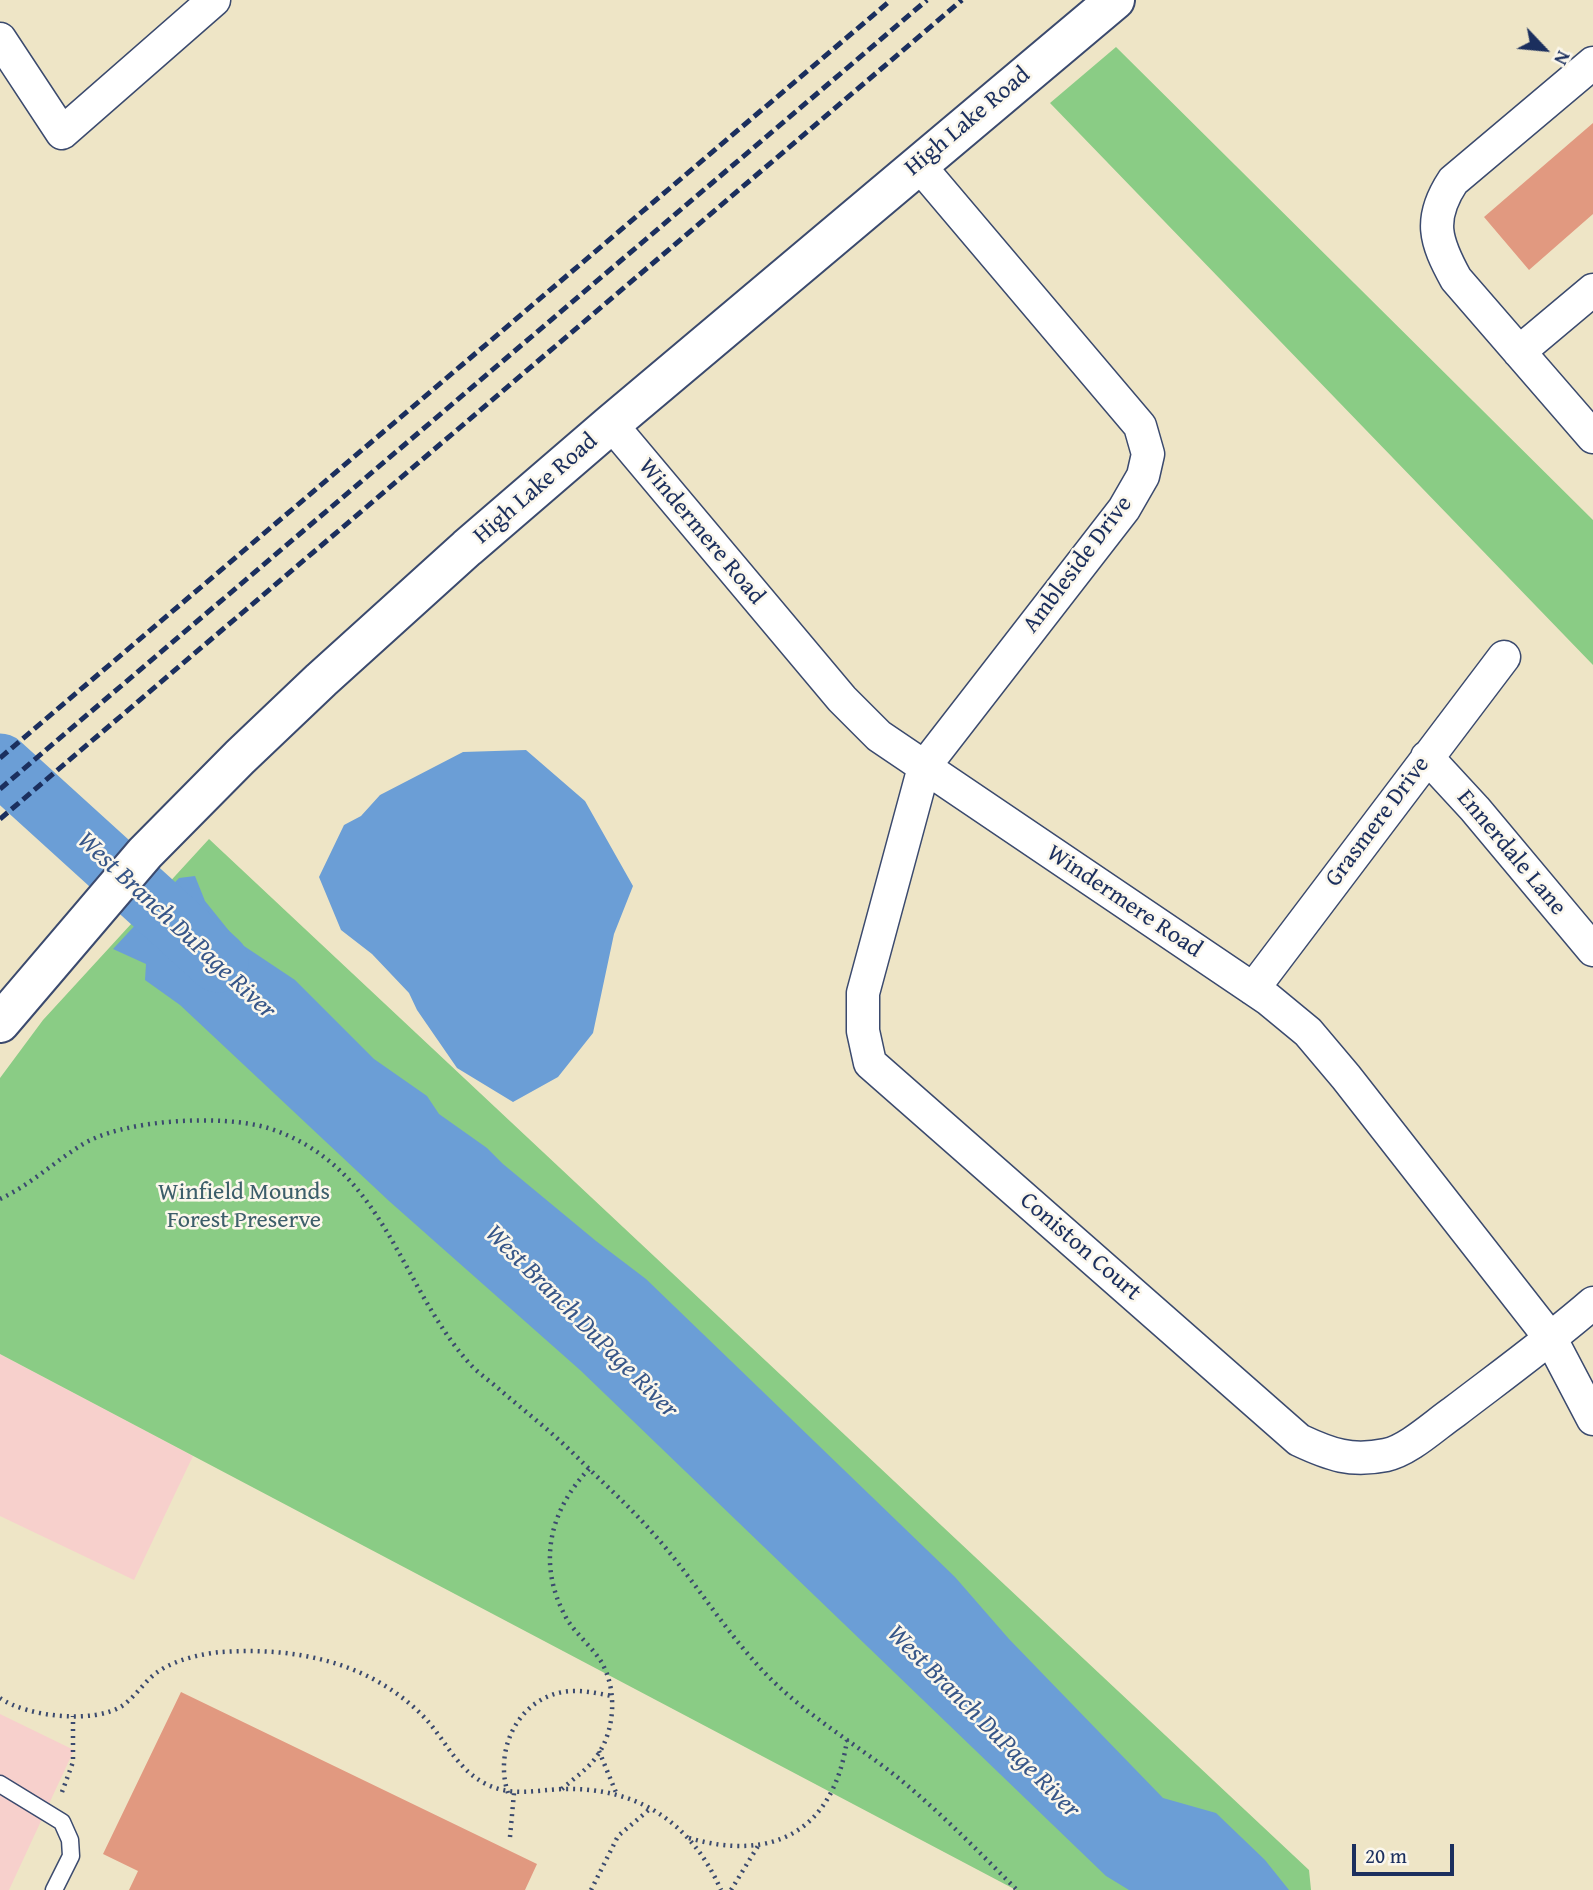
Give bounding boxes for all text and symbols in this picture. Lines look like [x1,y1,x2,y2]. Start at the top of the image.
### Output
north arrow [1509,14,1579,84]
text: N [1548,46,1578,70]
street label: High Lake Road [899,61,1037,183]
street label: High Lake Road [468,427,604,551]
street label: Windermere Road [632,453,770,611]
street label: Ambleside Drive [1017,491,1139,639]
street label: Grasmere Drive [1320,751,1436,893]
street label: Ennerdale Lane [1450,784,1572,922]
water label: West Branch DuPage River [70,826,282,1026]
street label: Windermere Road [1041,839,1207,965]
park label: Winfield Mounds Forest Preserve [158,1179,330,1235]
street label: Coniston Court [1014,1187,1146,1307]
water label: West Branch DuPage River [478,1219,684,1425]
water label: West Branch DuPage River [880,1619,1086,1825]
scale bar [1355,1830,1456,1874]
text: 20 m [1365,1840,1407,1871]

